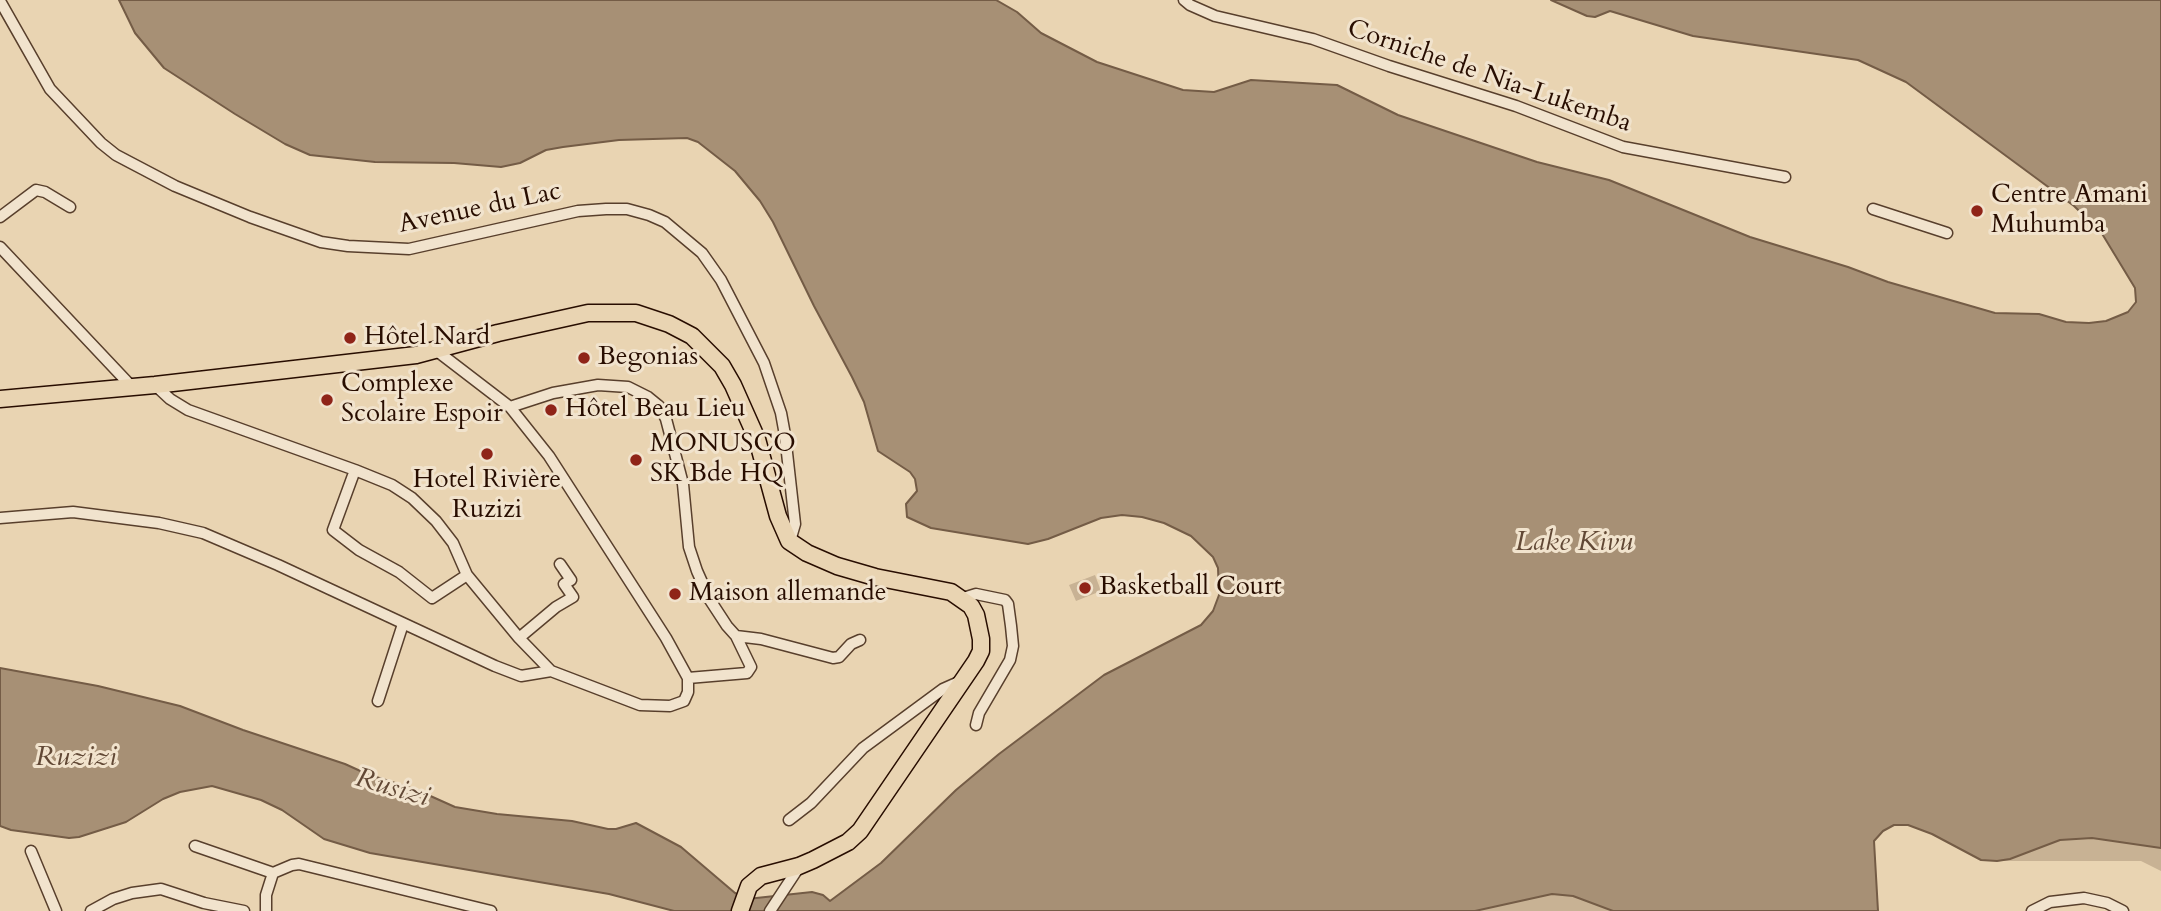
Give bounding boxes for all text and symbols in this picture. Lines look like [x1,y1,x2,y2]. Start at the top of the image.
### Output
street label: Corniche de Nia-Lukemba [1343,14,1635,140]
street label: Avenue du Lac [396,177,564,241]
place label: Centre Amani Muhumba [1991,180,2148,242]
marker: Centre Amani Muhumba [1969,203,1985,219]
place label: Hôtel Nard [364,322,490,354]
marker: Hôtel Nard [342,330,358,346]
place label: Begonias [598,342,698,374]
marker: Begonias [576,350,592,366]
place label: Complexe Scolaire Espoir [341,369,503,430]
marker: Complexe Scolaire Espoir [319,392,335,408]
place label: Hôtel Beau Lieu [565,394,745,426]
marker: Hôtel Beau Lieu [543,402,559,418]
place label: MONUSCO SK Bde HQ [650,429,796,490]
marker: Hotel Rivière Ruzizi [479,446,495,462]
marker: MONUSCO SK Bde HQ [628,452,644,468]
place label: Hotel Rivière Ruzizi [413,465,561,526]
water label: Lake Kivu [1515,527,1633,561]
place label: Basketball Court [1099,572,1282,604]
place label: Maison allemande [689,578,886,610]
marker: Basketball Court [1077,580,1093,596]
marker: Maison allemande [667,586,683,602]
water label: Ruzizi [35,742,117,776]
water label: Rusizi [351,762,433,816]

